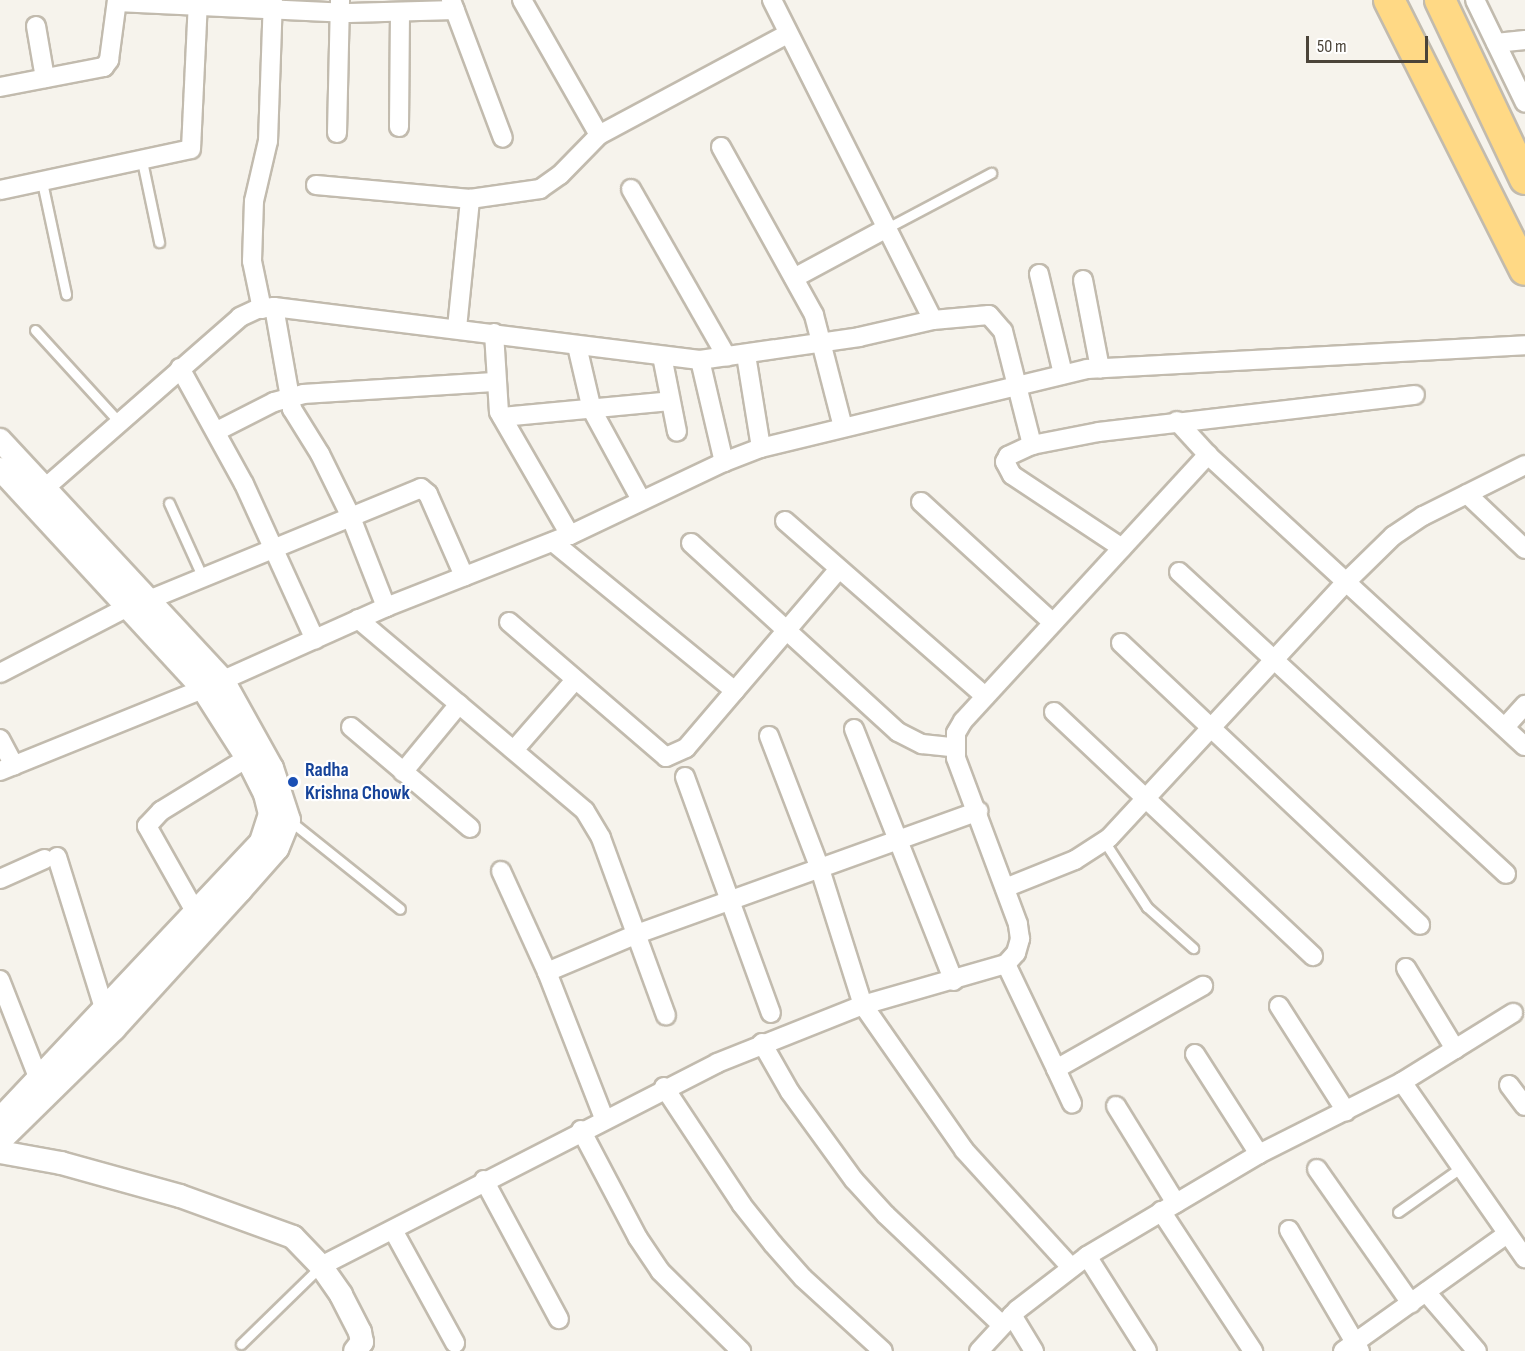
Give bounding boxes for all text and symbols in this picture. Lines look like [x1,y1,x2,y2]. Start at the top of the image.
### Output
scale bar [1309,24,1430,62]
text: 50 m [1317,36,1347,57]
place label: Radha Krishna Chowk [305,759,410,806]
marker: Radha Krishna Chowk [286,775,300,789]

